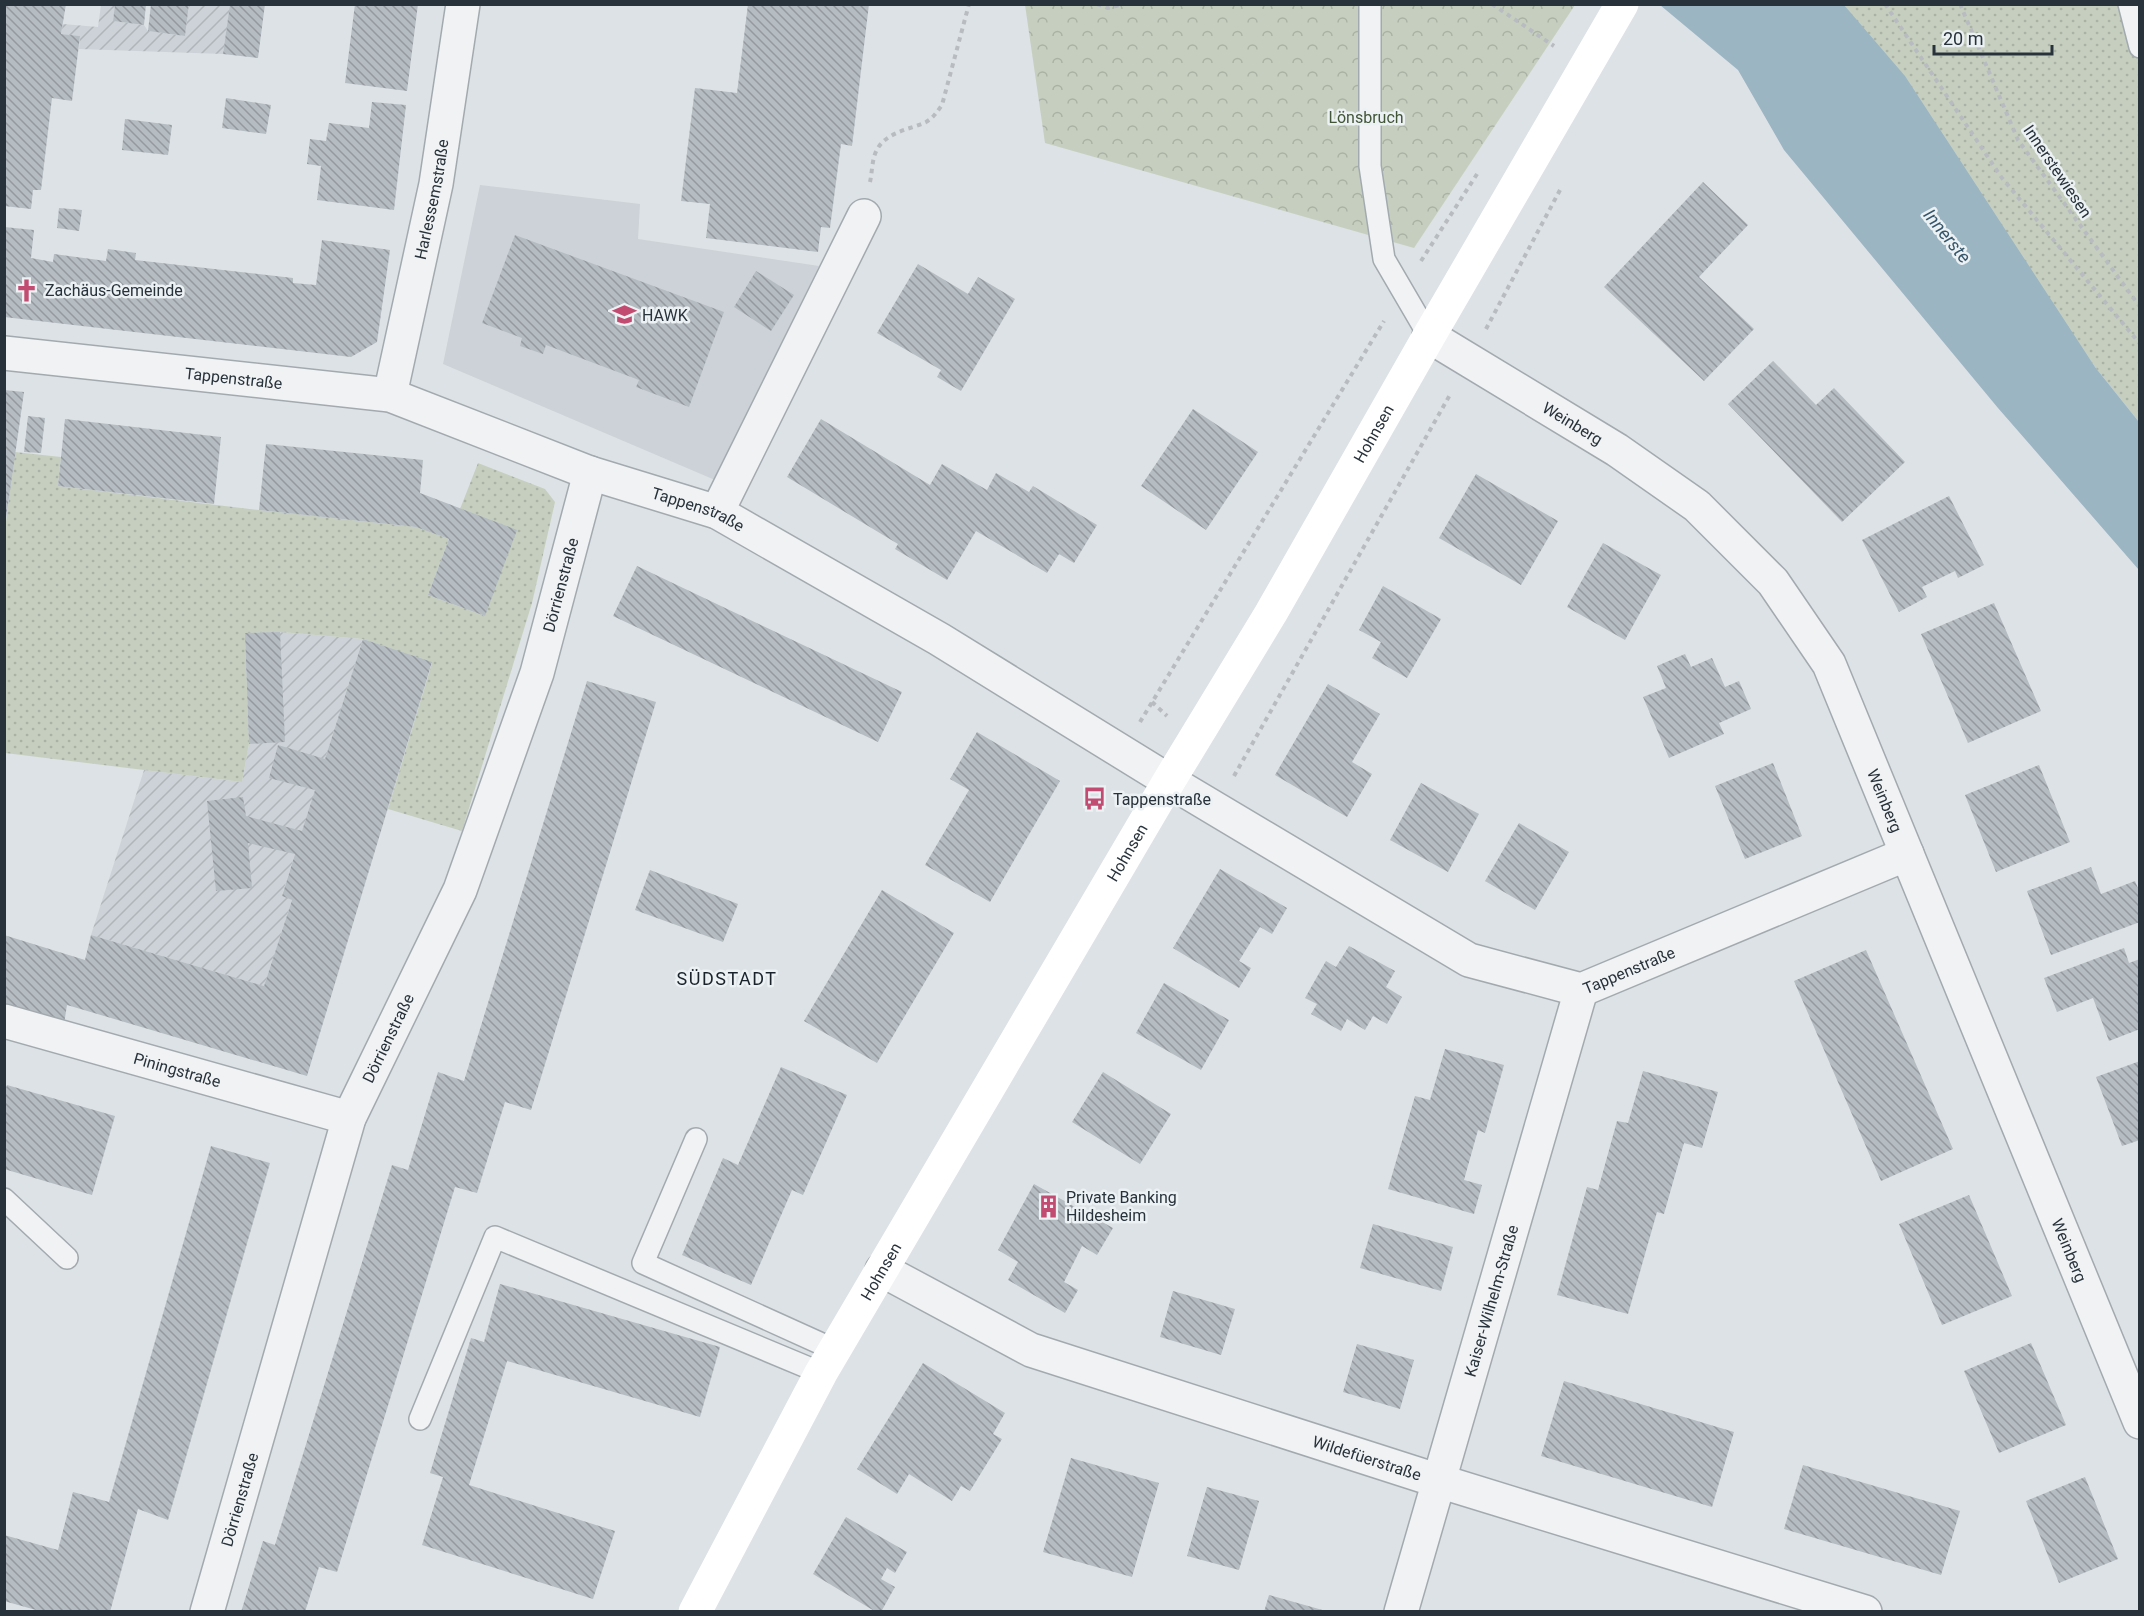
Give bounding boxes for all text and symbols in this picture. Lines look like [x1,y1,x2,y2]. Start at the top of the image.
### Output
scale bar [1934,18,2052,56]
text: 20 m [1943,28,1983,49]
park label: Lönsbruch [1328,108,1404,127]
street label: Innerstewiesen [2020,121,2096,221]
street label: Harlessemstraße [411,138,453,261]
water label: Innerste [1919,205,1975,267]
church icon: Zachäus-Gemeinde [14,277,40,303]
place label: Zachäus-Gemeinde [45,281,183,300]
school or university icon: HAWK [611,302,637,328]
place label: HAWK [642,306,689,325]
street label: Tappenstraße [184,364,283,393]
street label: Weinberg [1539,398,1606,449]
street label: Hohnsen [1350,401,1398,466]
street label: Tappenstraße [649,483,748,536]
street label: Dörrienstraße [539,536,582,634]
street label: Weinberg [1863,766,1906,835]
bus stop icon: Tappenstraße [1082,786,1108,812]
place label: Tappenstraße [1113,790,1211,809]
street label: Hohnsen [1103,820,1152,885]
street label: Tappenstraße [1580,943,1678,998]
district label: SÜDSTADT [677,968,777,989]
street label: Dörrienstraße [359,990,418,1086]
street label: Piningstraße [131,1049,223,1092]
place label: Private Banking Hildesheim [1066,1188,1177,1225]
building icon: Private Banking Hildesheim [1035,1193,1061,1219]
street label: Weinberg [2048,1216,2091,1285]
street label: Kaiser-Wilhelm-Straße [1461,1223,1523,1379]
street label: Hohnsen [857,1239,905,1304]
street label: Wildefüerstraße [1310,1432,1424,1485]
street label: Dörrienstraße [217,1450,262,1549]

